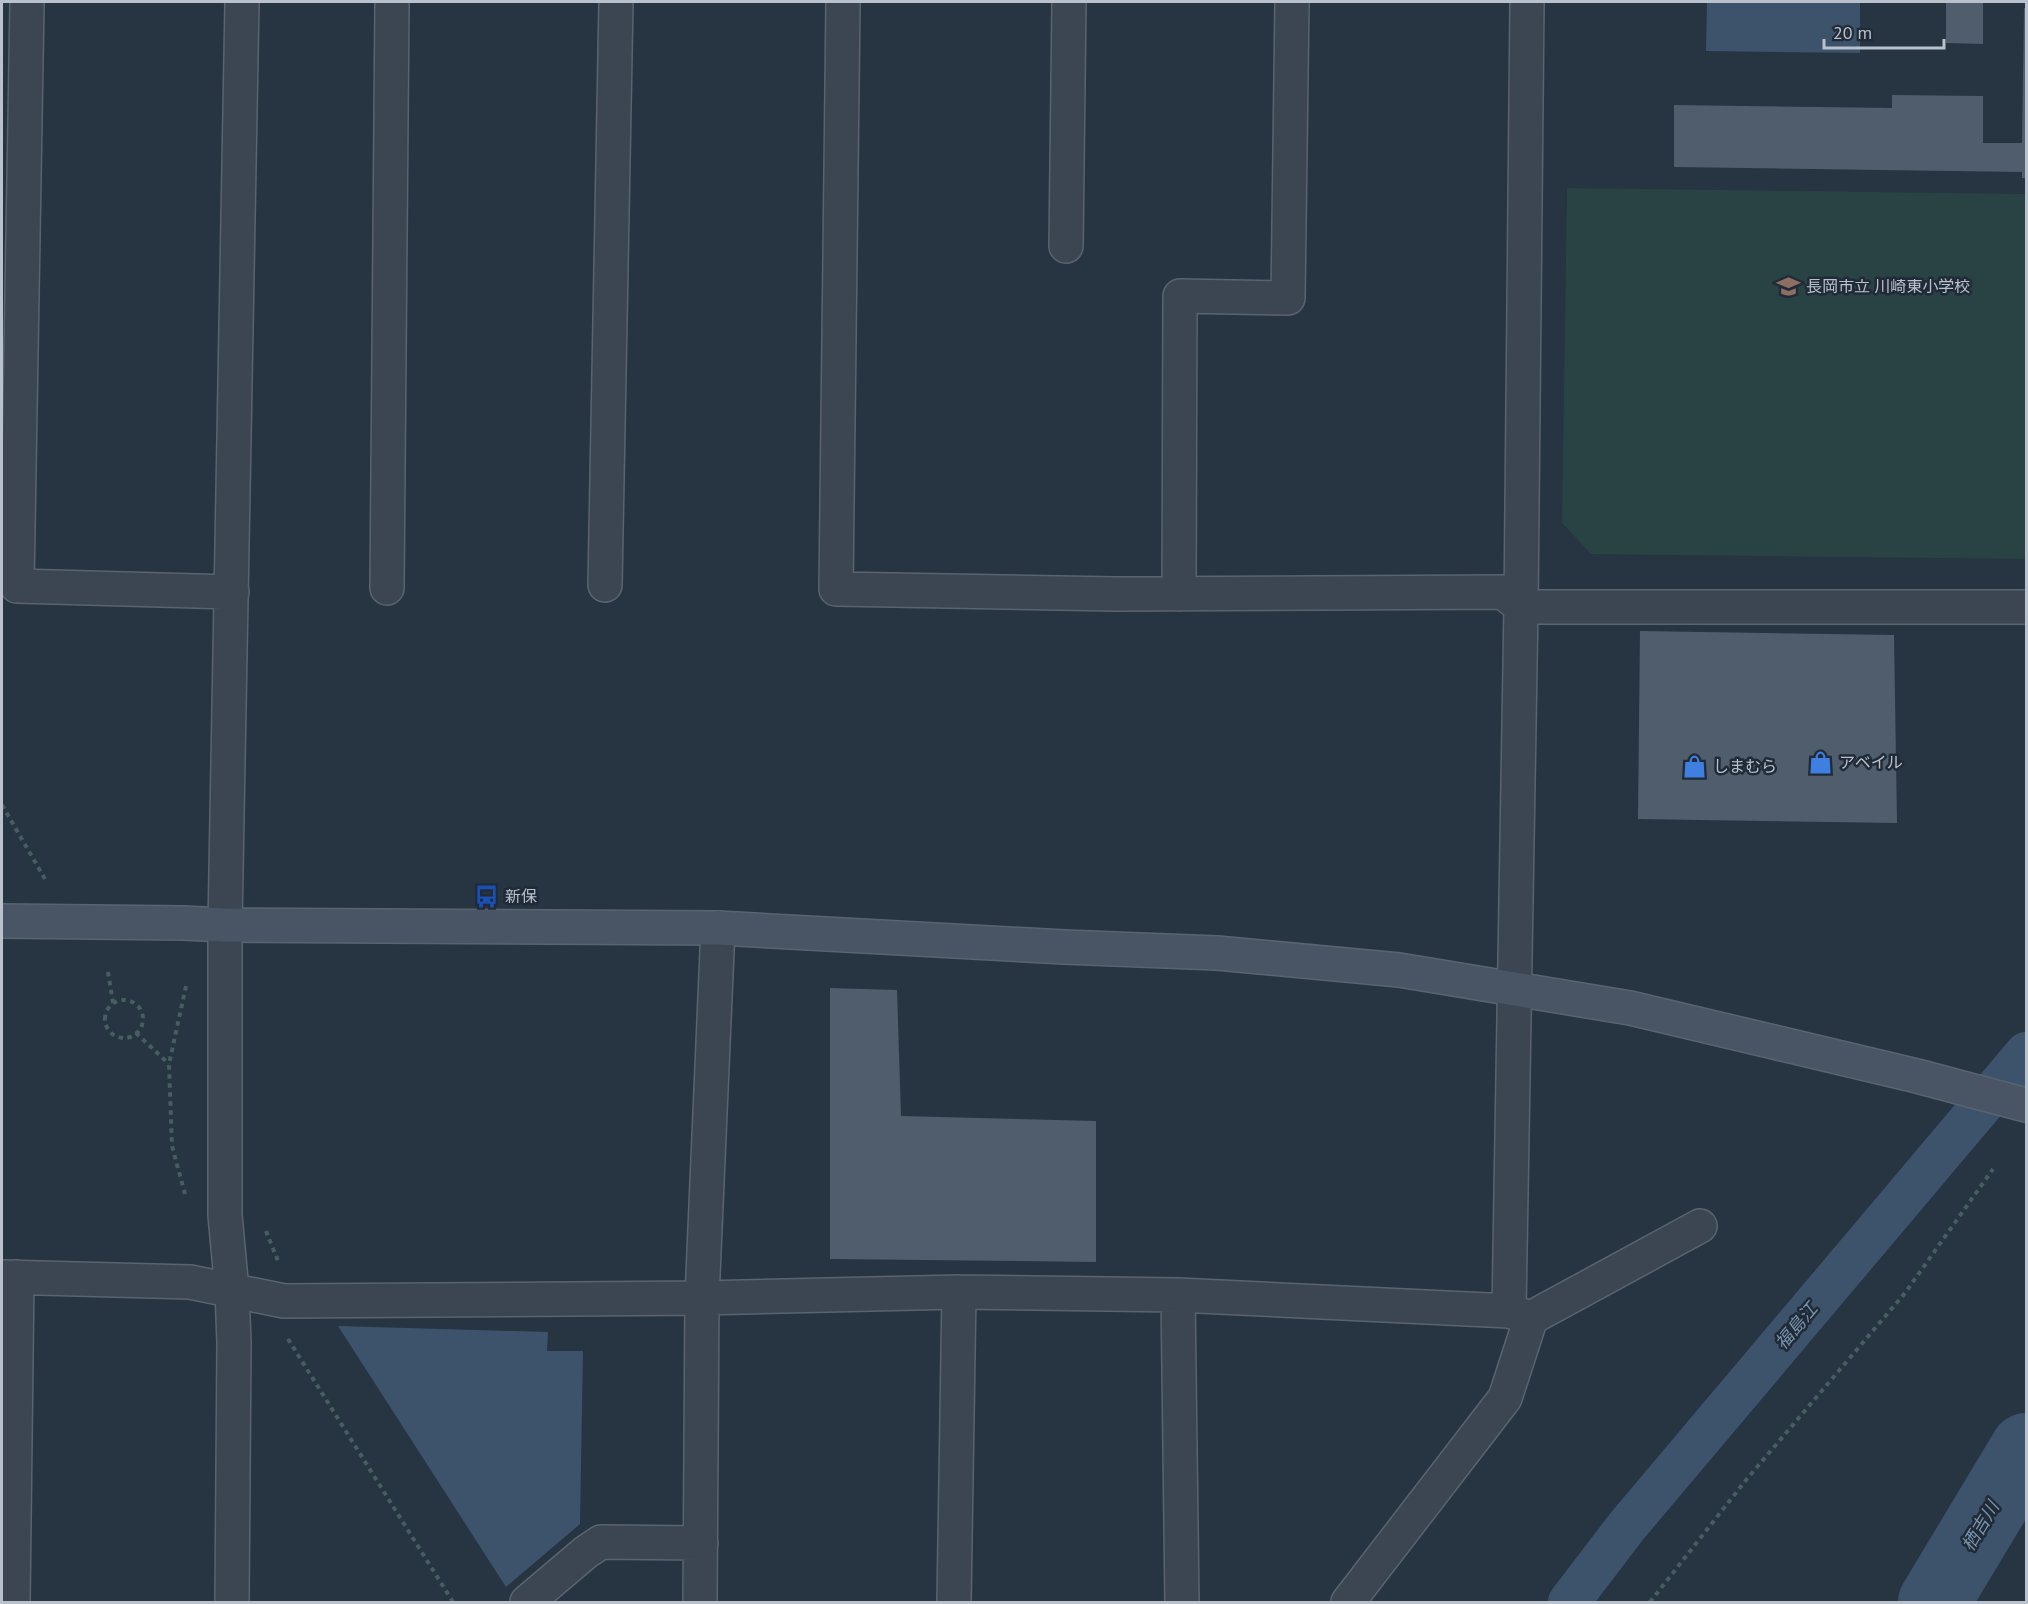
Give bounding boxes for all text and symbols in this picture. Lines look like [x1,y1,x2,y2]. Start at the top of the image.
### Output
scale bar [1824,12,1944,50]
text: 20 m [1833,21,1872,44]
school or university icon: 長岡市立 川崎東小学校 [1775,273,1801,299]
place label: 長岡市立 川崎東小学校 [1806,276,1970,296]
shop icon: アベイル [1808,749,1834,775]
place label: アベイル [1839,752,1903,772]
shop icon: しまむら [1682,753,1708,779]
place label: しまむら [1713,756,1777,776]
bus stop icon: 新保 [474,883,500,909]
place label: 新保 [505,886,537,906]
water label: 福島江 [1770,1296,1823,1354]
water label: 栖吉川 [1956,1495,2005,1555]

